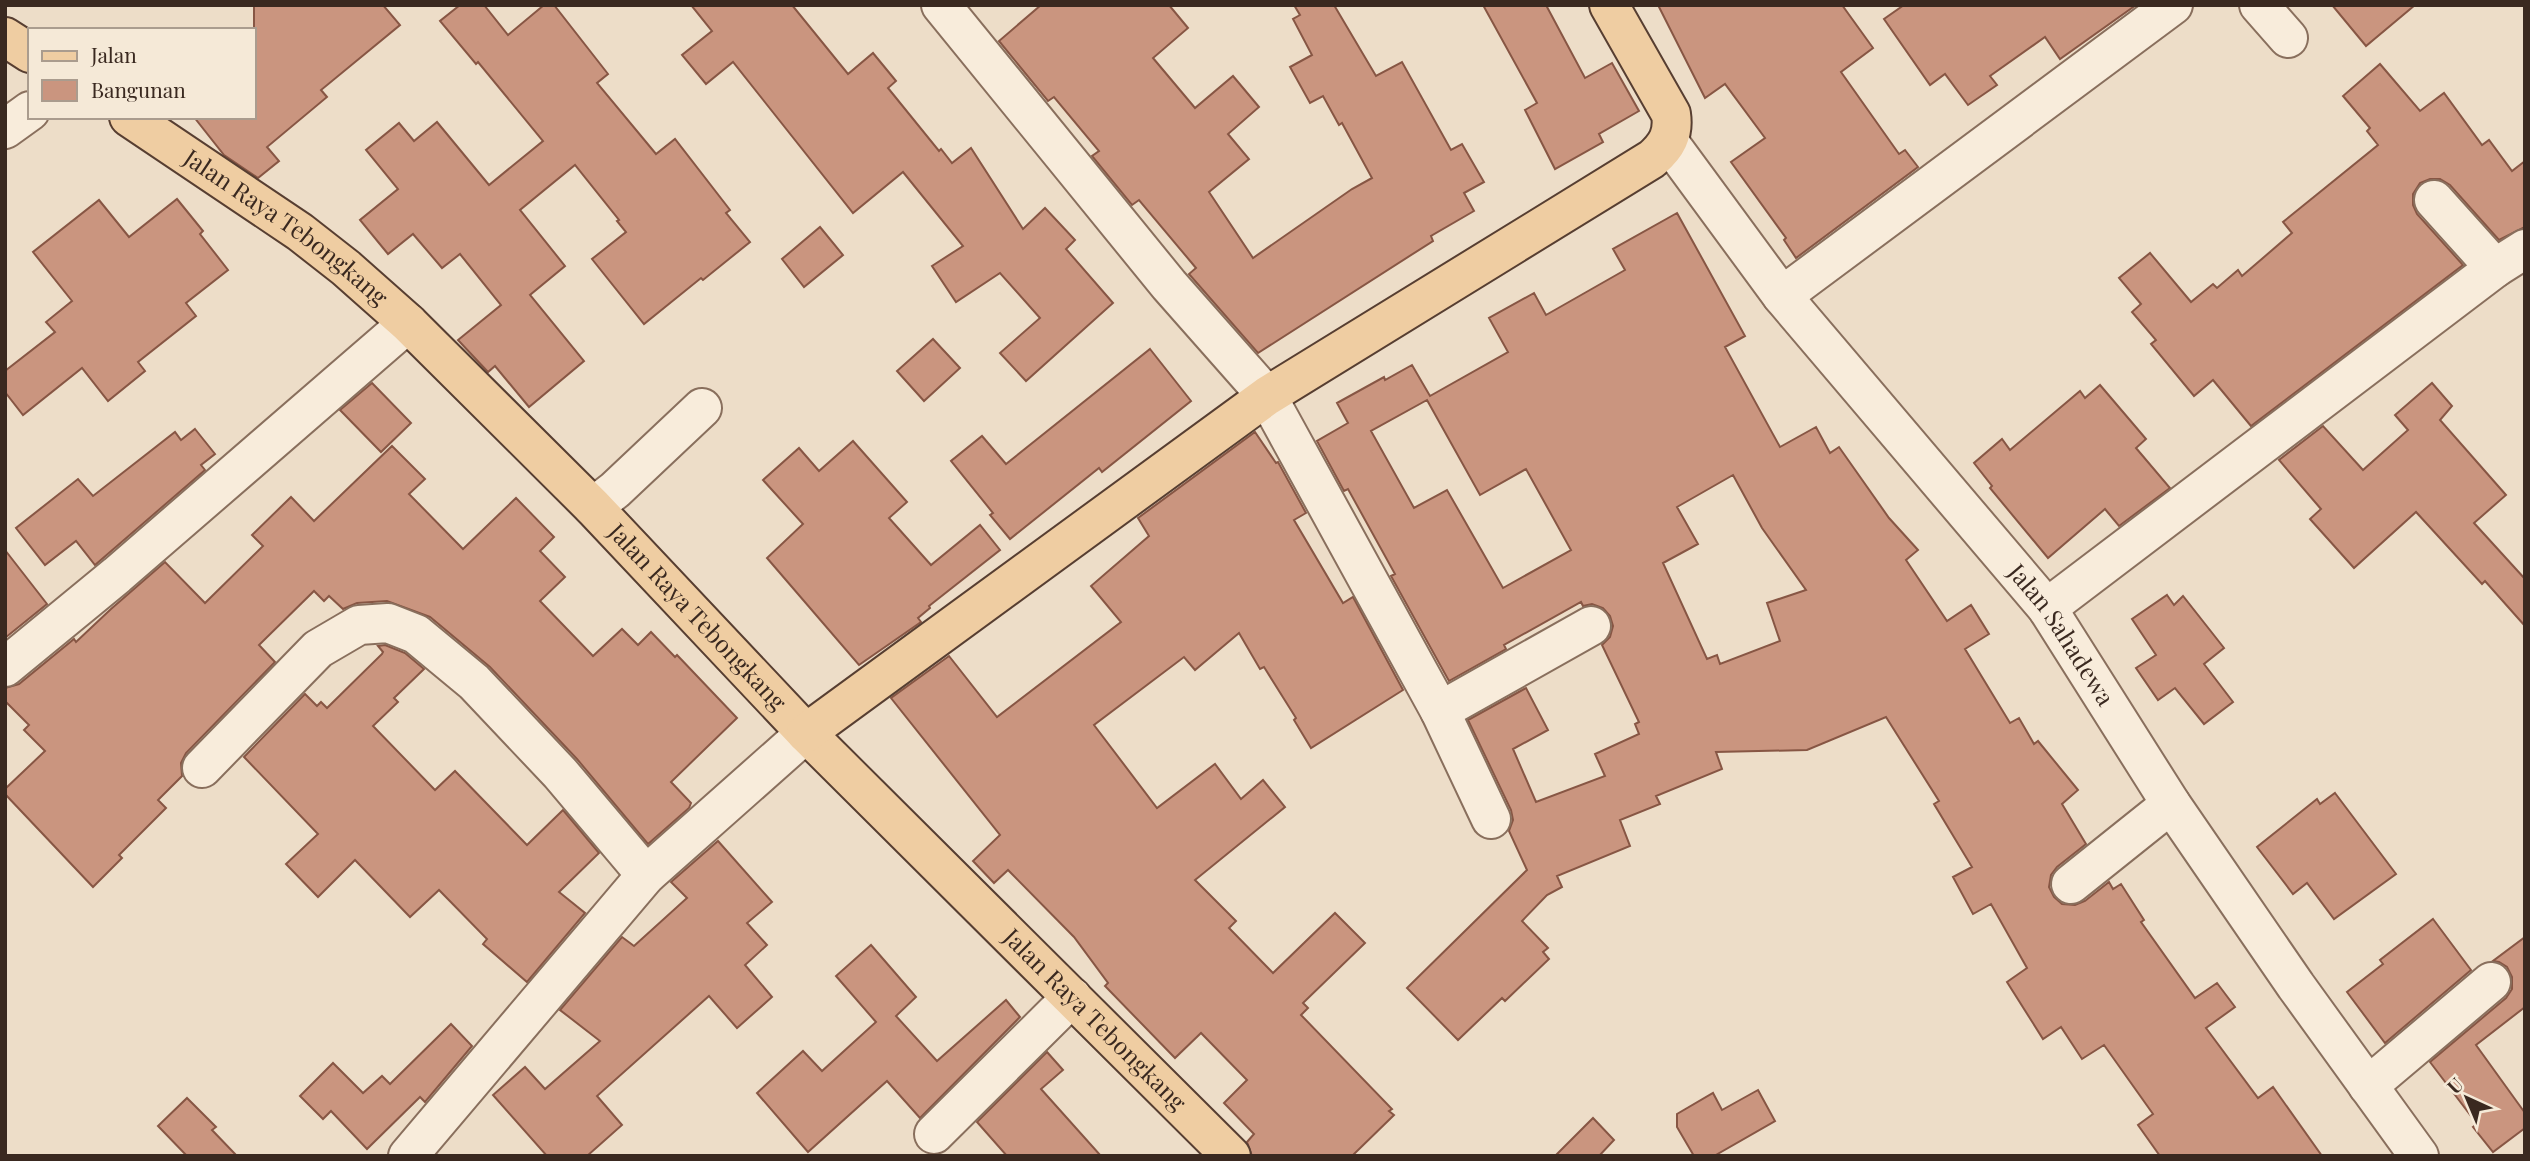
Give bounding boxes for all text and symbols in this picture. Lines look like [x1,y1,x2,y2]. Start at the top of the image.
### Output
legend [28,28,256,119]
text: Jalan [90,40,137,68]
text: Bangunan [91,75,186,103]
street label: Jalan Raya Tebongkang [178,140,396,312]
street label: Jalan Raya Tebongkang [602,515,795,717]
street label: Jalan Sahadewa [2002,555,2123,711]
street label: Jalan Raya Tebongkang [997,920,1195,1117]
north arrow [2432,1063,2502,1133]
text: U [2441,1071,2468,1099]

